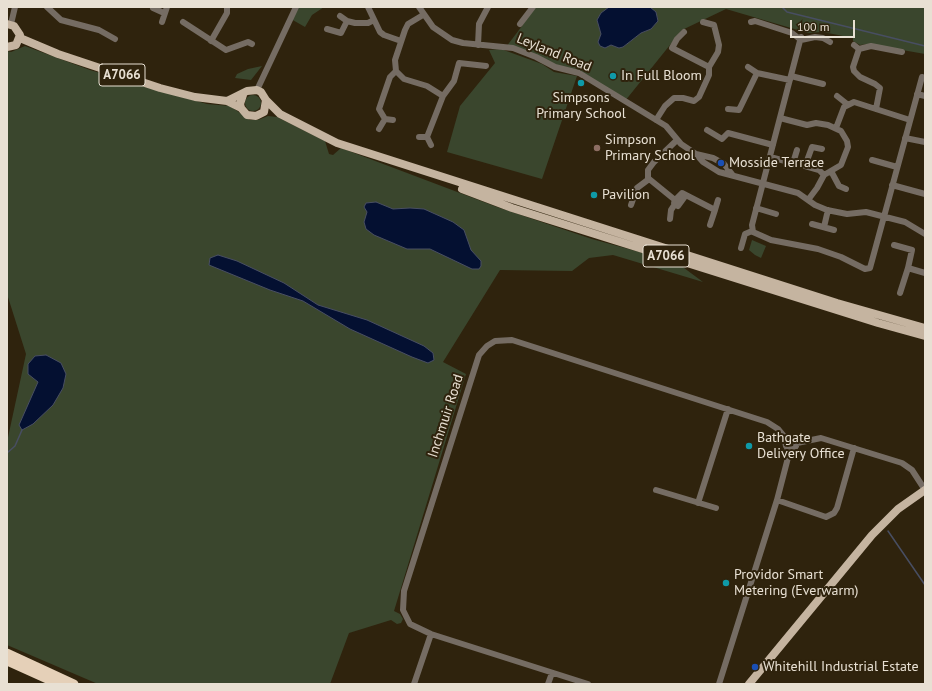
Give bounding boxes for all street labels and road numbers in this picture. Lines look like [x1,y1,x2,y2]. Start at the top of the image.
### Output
street label: Leyland Road [514,30,594,76]
road number: A7066 [99,64,145,86]
road number: A7066 [643,245,689,267]
street label: Inchmuir Road [425,372,467,460]

